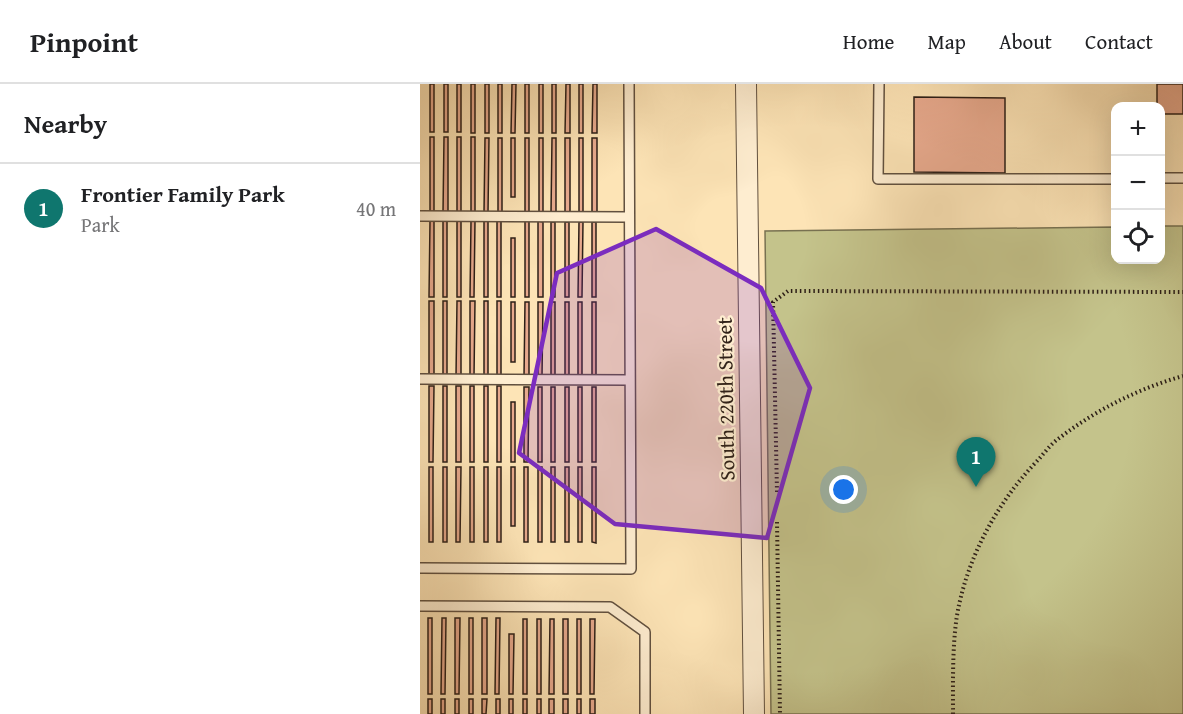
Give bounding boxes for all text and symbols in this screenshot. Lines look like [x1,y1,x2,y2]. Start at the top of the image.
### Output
text: Pinpoint [30,21,138,62]
text: Home [843,26,894,57]
text: Map [927,26,966,57]
text: About [999,26,1052,57]
text: Contact [1085,26,1153,57]
map controls [1111,102,1165,264]
button: + [1111,102,1165,156]
text: Nearby [24,104,107,143]
button: − [1111,156,1165,210]
text: Frontier Family Park [81,178,285,210]
text: 1 [38,194,49,223]
text: 40 m [356,194,396,223]
text: Park [81,210,120,239]
button: locate [1111,210,1165,264]
street label: South 220th Street [709,316,742,481]
pin: 1 [956,438,996,487]
your location [829,475,858,504]

